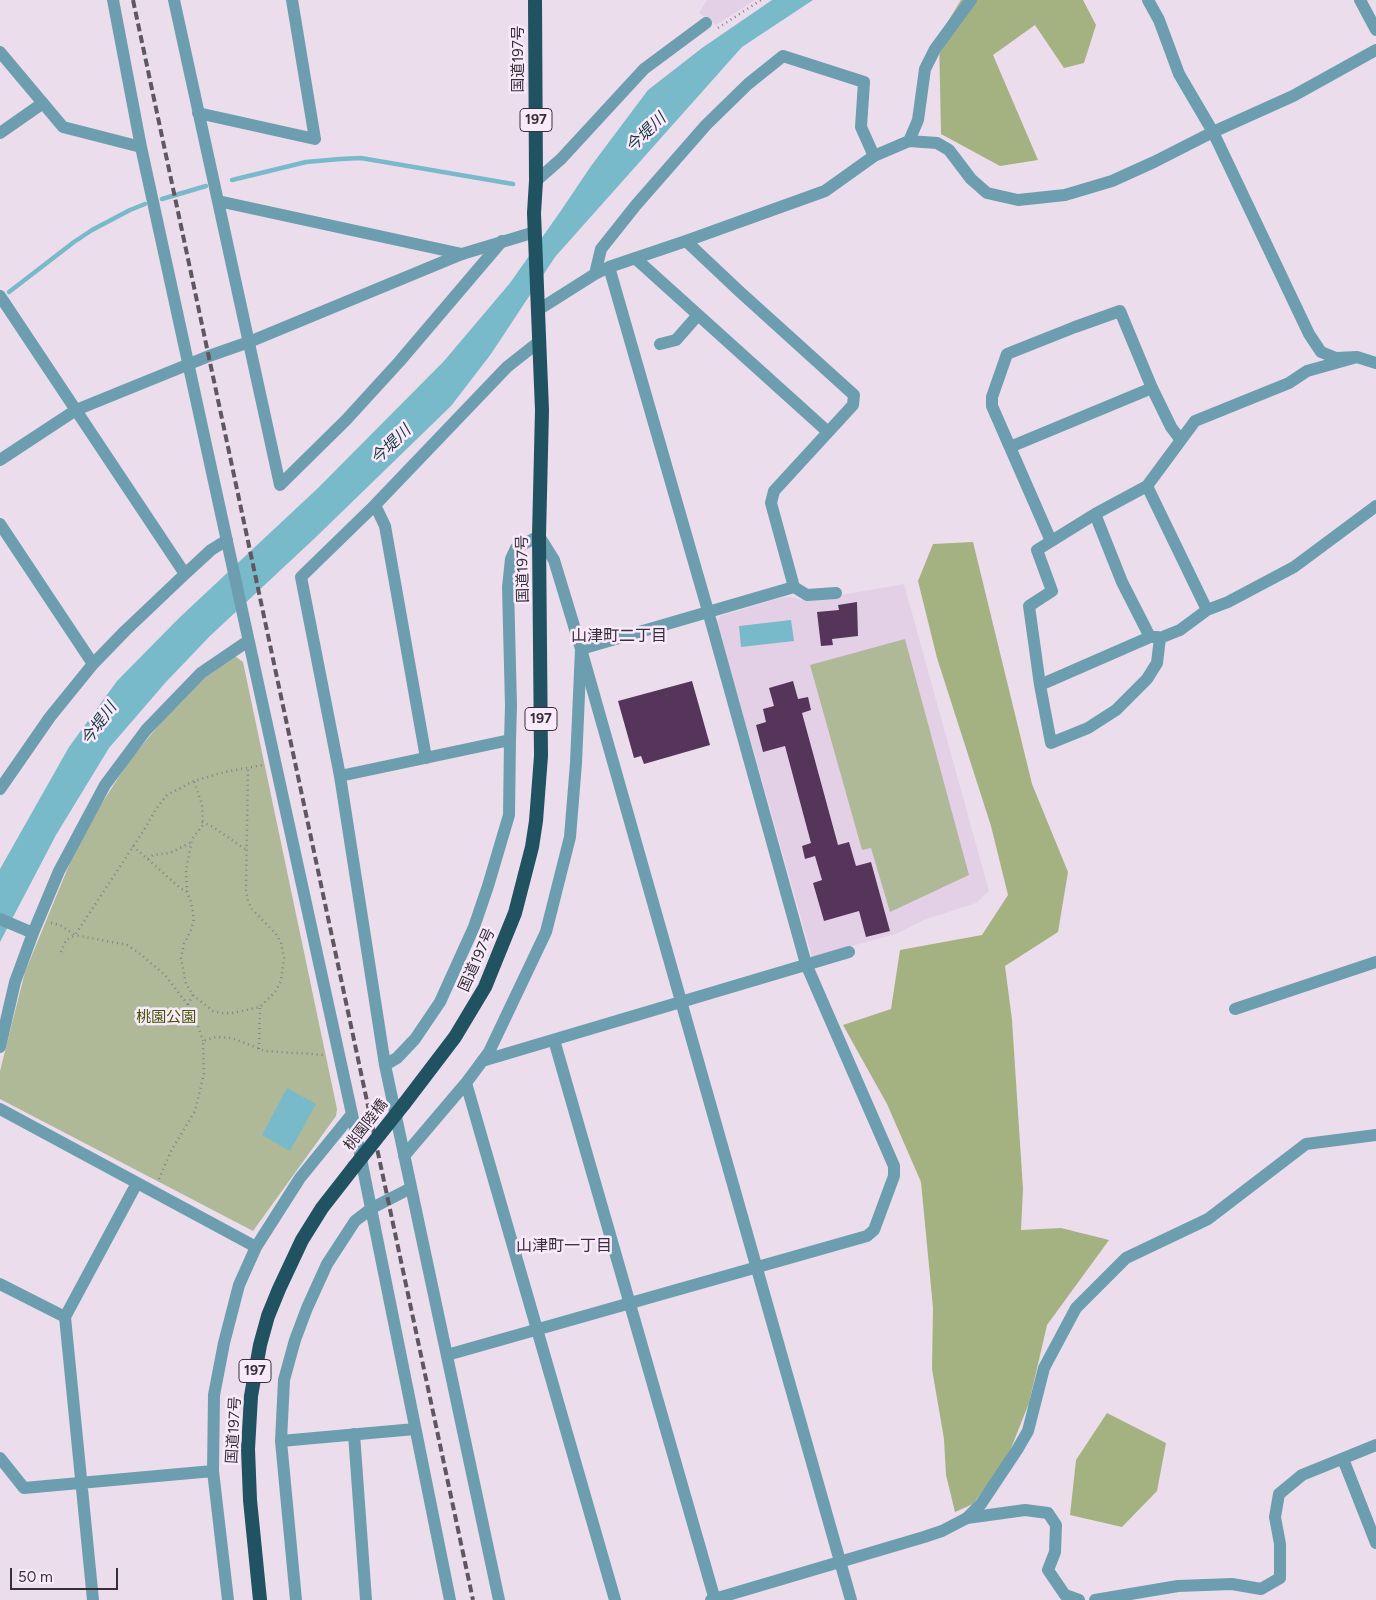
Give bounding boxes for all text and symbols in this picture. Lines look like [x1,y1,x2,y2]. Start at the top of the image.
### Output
street label: 国道197号 [510,25,528,93]
road number: 197 [520,108,552,132]
water label: 今堤川 [622,109,670,157]
water label: 今堤川 [367,421,415,469]
street label: 国道197号 [513,535,533,603]
district label: 山津町二丁目 [571,626,667,646]
water label: 今堤川 [77,699,121,749]
road number: 197 [525,708,557,731]
street label: 国道197号 [455,925,499,995]
park label: 桃園公園 [136,1009,196,1027]
street label: 桃園陸橋 [340,1096,392,1154]
district label: 山津町一丁目 [516,1236,612,1256]
road number: 197 [239,1360,271,1382]
street label: 国道197号 [223,1396,245,1464]
scale bar [12,1558,120,1590]
text: 50 m [18,1568,53,1586]

